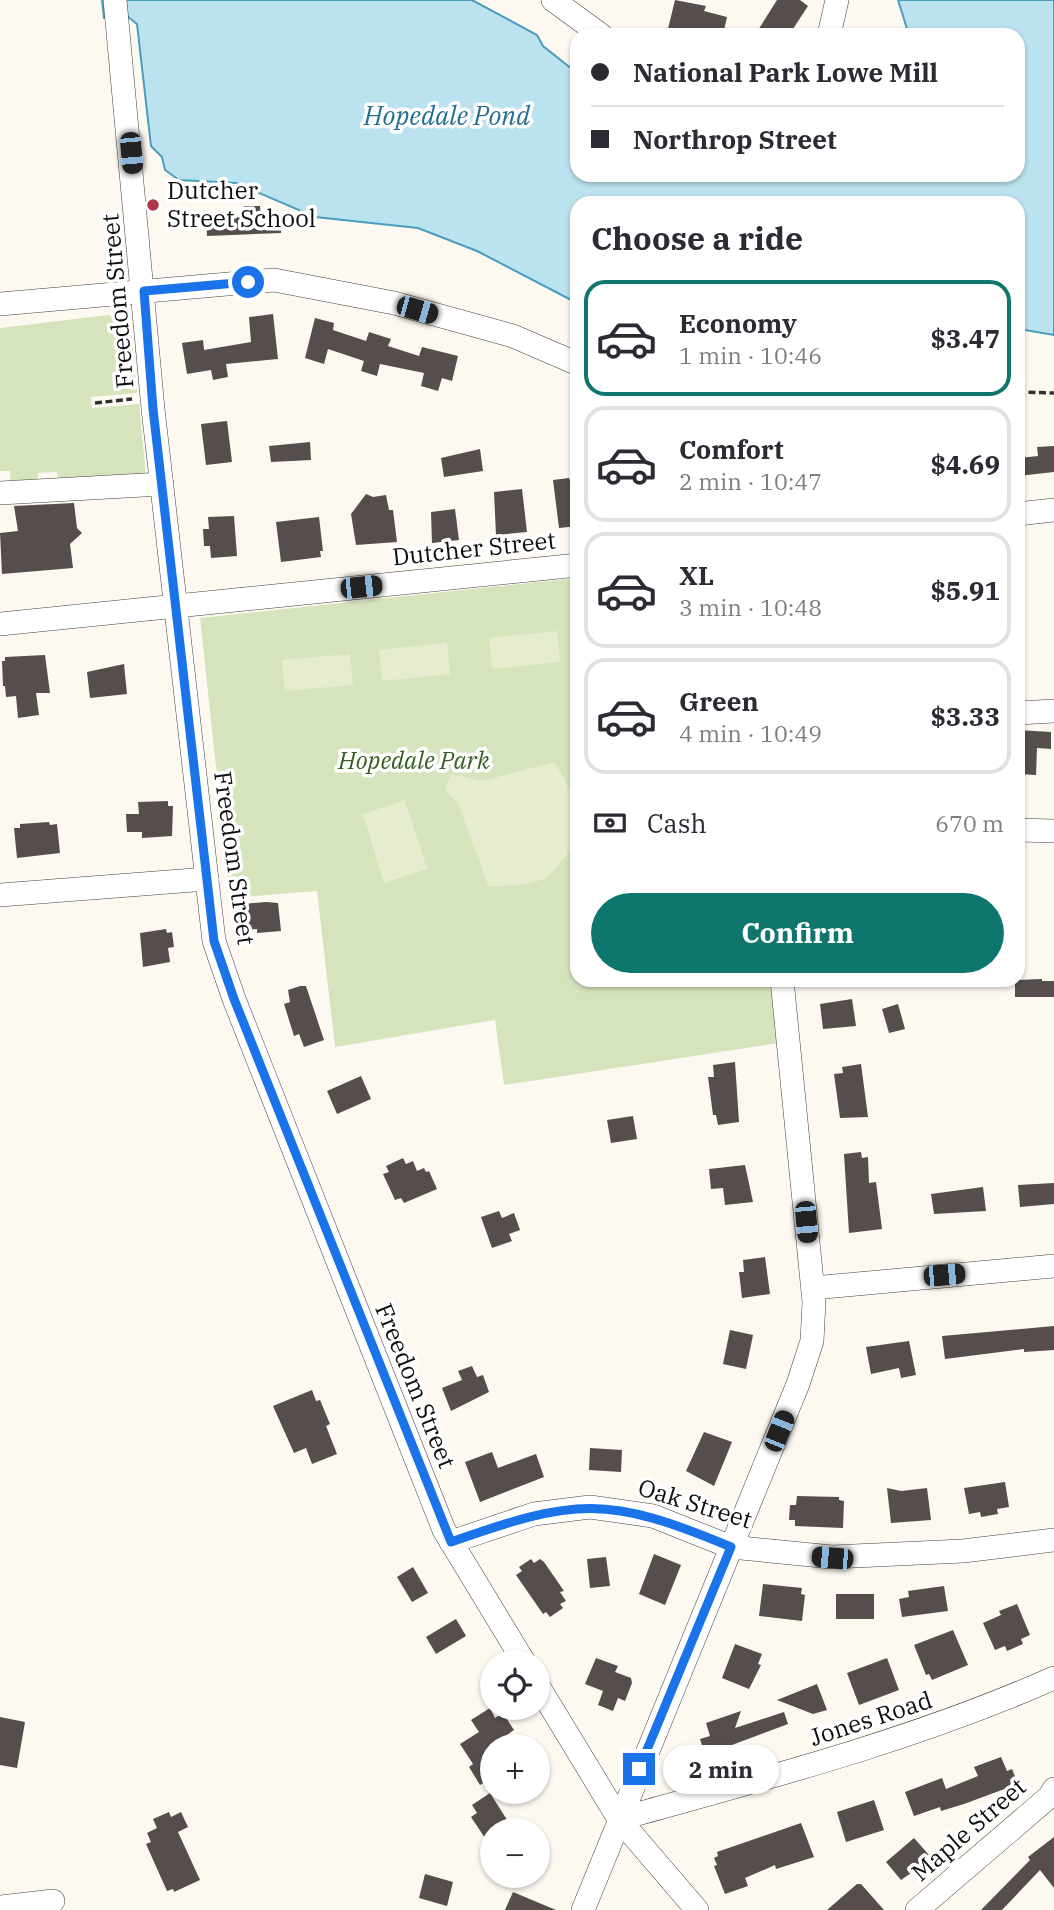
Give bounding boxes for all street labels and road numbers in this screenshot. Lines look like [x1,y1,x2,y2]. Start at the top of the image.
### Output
street label: Freedom Street [93,213,141,390]
street label: Dutcher Street [391,524,557,572]
street label: Freedom Street [207,769,263,947]
street label: Freedom Street [368,1298,464,1473]
street label: Oak Street [635,1471,756,1535]
street label: Jones Road [805,1683,936,1753]
street label: Maple Street [904,1771,1032,1888]

